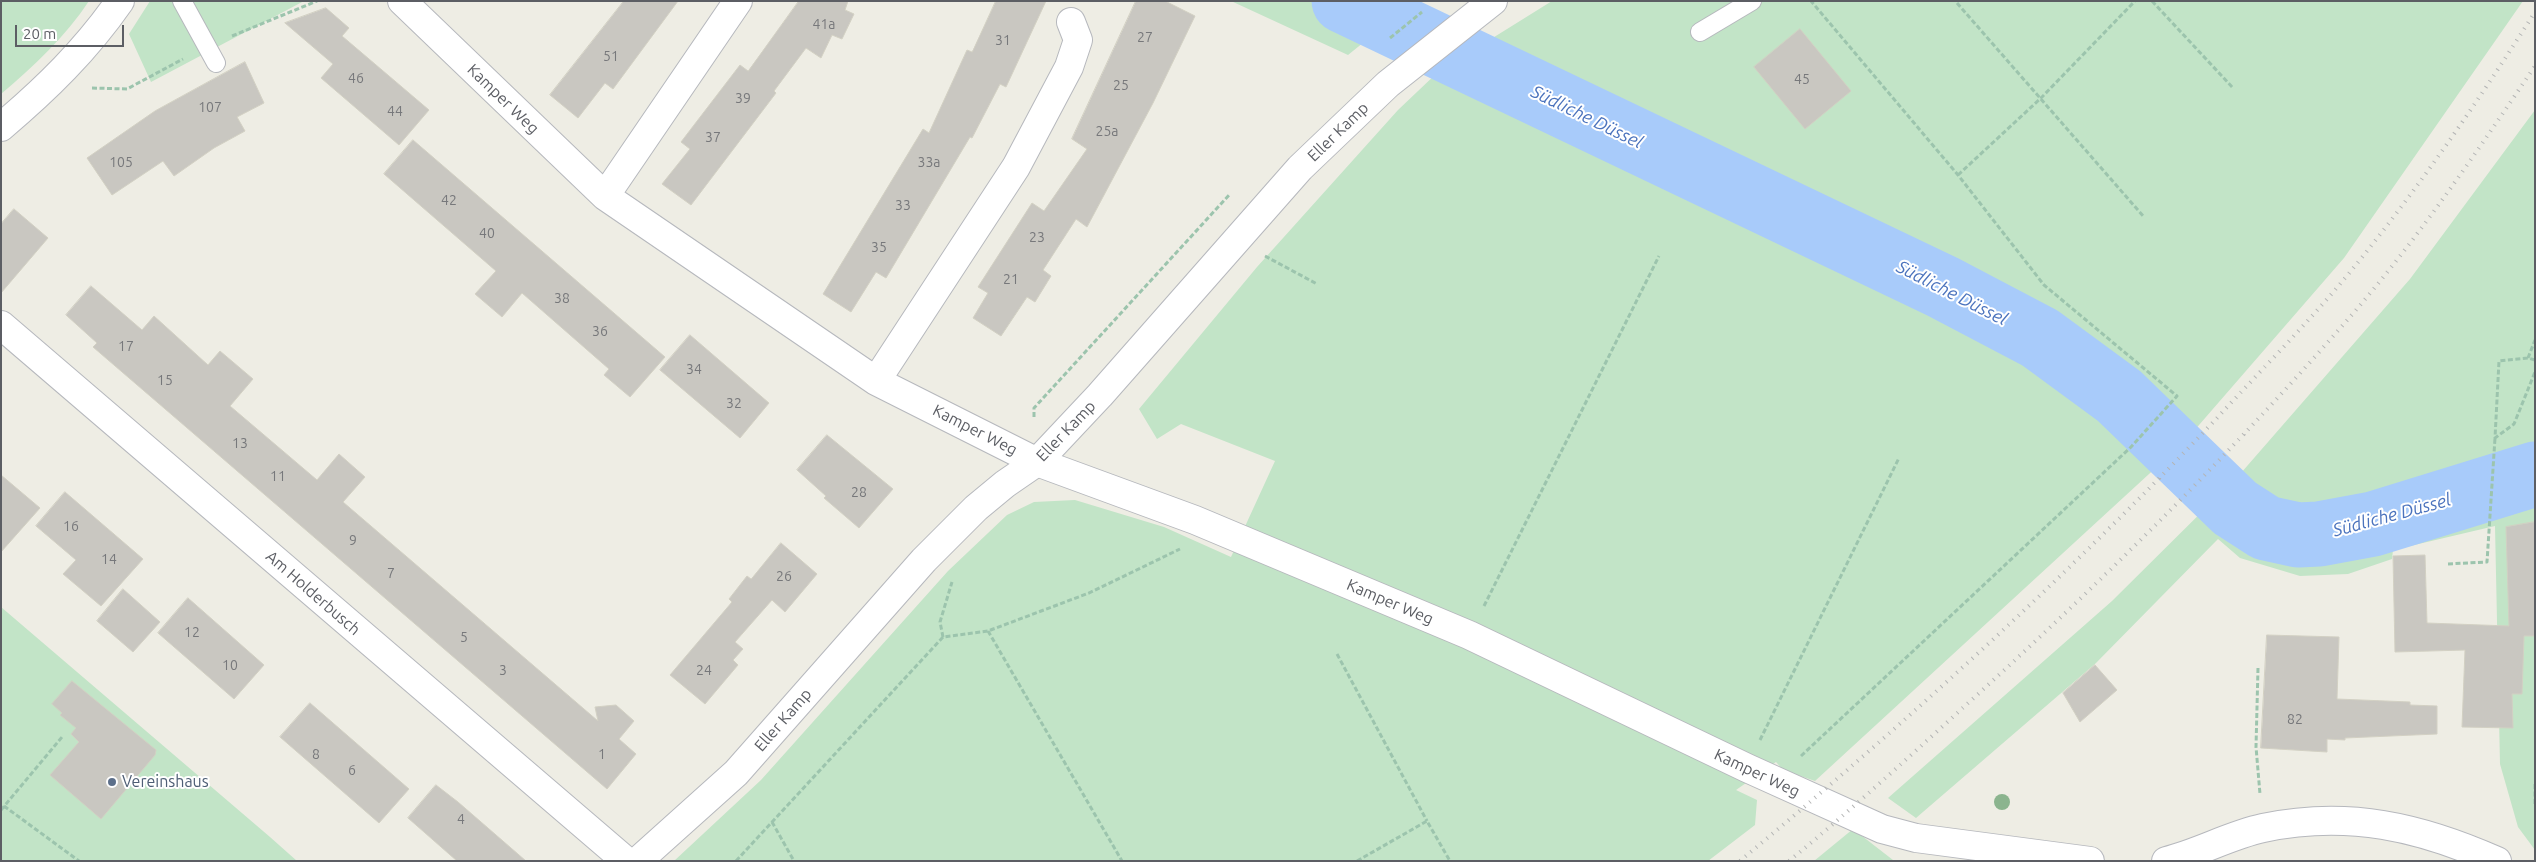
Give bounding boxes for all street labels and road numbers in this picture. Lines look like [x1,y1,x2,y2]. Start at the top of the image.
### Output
street label: Kamper Weg [463,60,543,138]
street label: Eller Kamp [1304,98,1372,166]
street label: Eller Kamp [1032,397,1100,465]
street label: Kamper Weg [930,401,1020,459]
street label: Am Holderbusch [262,547,364,639]
street label: Kamper Weg [1344,575,1436,629]
street label: Eller Kamp [750,685,816,755]
street label: Kamper Weg [1711,745,1803,801]

